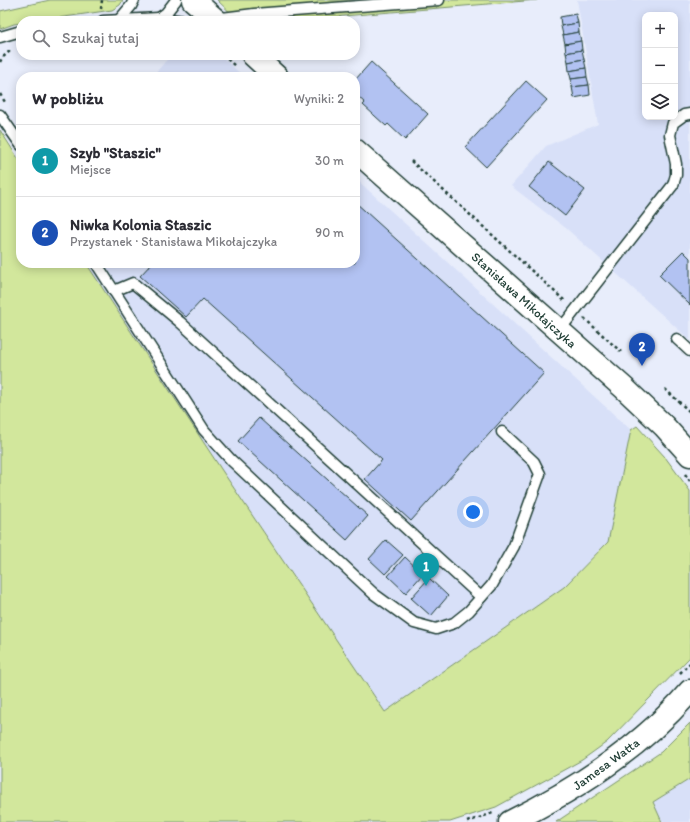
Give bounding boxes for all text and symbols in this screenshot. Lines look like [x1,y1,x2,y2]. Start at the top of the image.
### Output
map controls [642,12,678,120]
button: + [642,12,678,48]
search box [16,16,360,60]
icon: search [30,27,52,49]
text: Szukaj tutaj [62,29,139,47]
button: − [642,48,678,84]
button: layers [642,84,678,120]
text: W pobliżu [32,88,103,108]
text: Wyniki: 2 [294,91,344,106]
text: Szyb "Staszic" [70,144,161,162]
text: 1 [42,153,48,168]
text: 30 m [315,153,344,168]
text: Miejsce [70,162,111,177]
text: Niwka Kolonia Staszic [70,216,211,234]
text: 2 [42,225,48,240]
text: 90 m [315,225,344,240]
text: Przystanek · Stanisława Mikołajczyka [70,234,277,249]
street label: Stanisława Mikołajczyka [469,249,580,351]
pin: 2 [629,333,655,366]
your location [463,502,483,522]
pin: 1 [413,553,439,586]
street label: Jamesa Watta [570,735,643,793]

